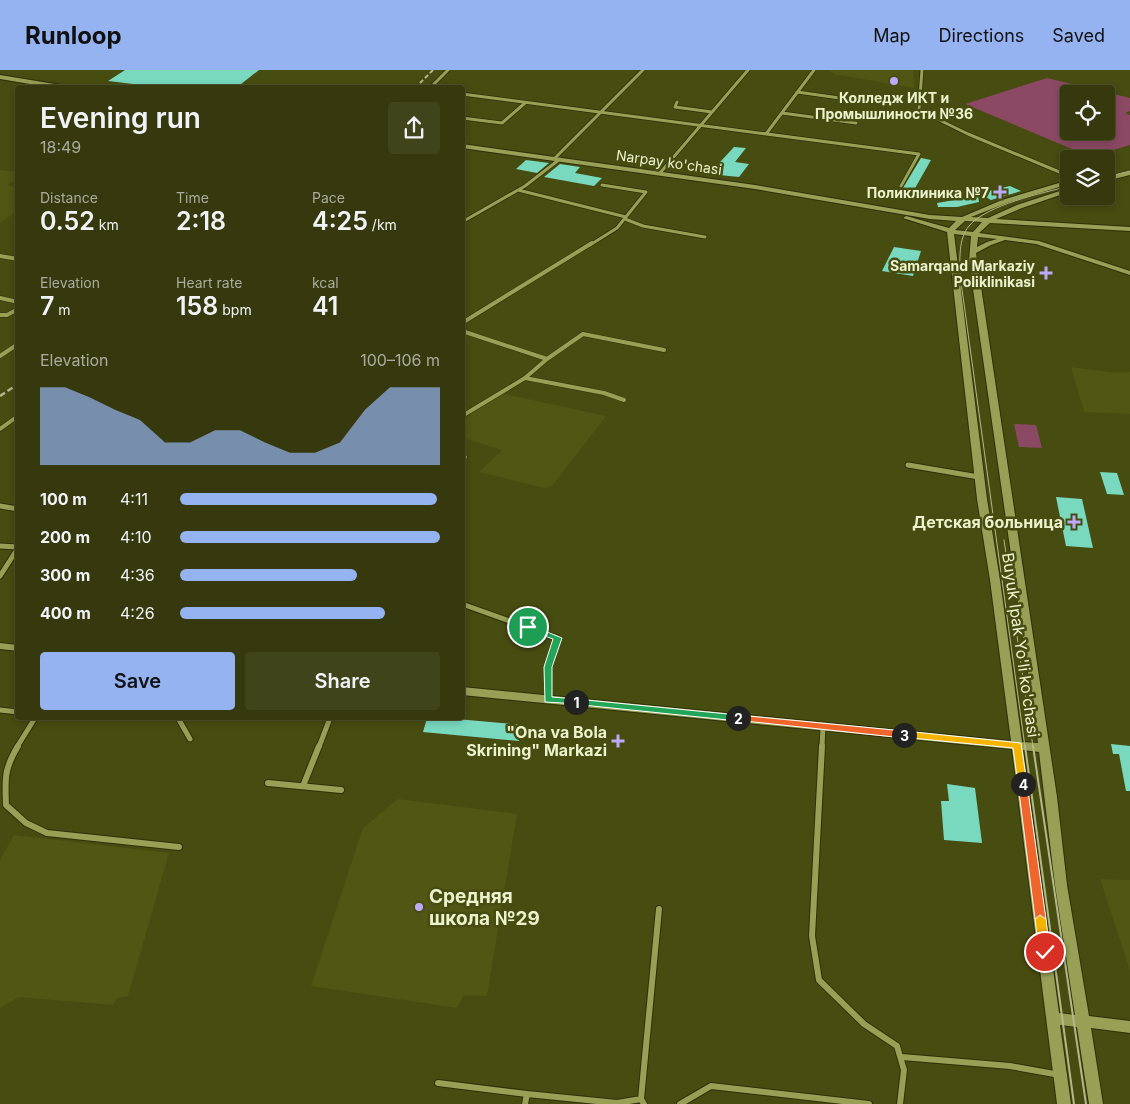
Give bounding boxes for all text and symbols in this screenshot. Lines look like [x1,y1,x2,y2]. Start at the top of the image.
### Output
text: Runloop [25,21,122,50]
text: Map [873,25,911,46]
text: Directions [939,25,1024,46]
text: Saved [1052,25,1105,46]
marker: Колледж ИКТ и Промышлиности №36 [888,75,900,87]
map controls [1060,85,1115,205]
button: locate [1060,85,1115,140]
place label: Колледж ИКТ и Промышлиности №36 [815,89,973,122]
text: Evening run [40,101,201,135]
button: share [388,102,440,154]
text: 18:49 [40,137,81,157]
street label: Narpay ko'chasi [615,146,723,178]
button: layers [1060,150,1115,205]
place label: Поликлиника №7 [867,184,989,201]
marker: Поликлиника №7 [993,185,1007,199]
text: Distance [40,189,98,206]
text: Time [176,189,209,206]
text: Pace [312,189,345,206]
text: 0.52 [40,206,95,236]
text: 2:18 [176,206,226,236]
text: 4:25 [312,206,368,236]
text: km [95,216,119,233]
text: /km [368,216,397,233]
place label: Samarqand Markaziy Poliklinikasi [890,257,1036,290]
marker: Samarqand Markaziy Poliklinikasi [1039,266,1053,280]
text: Elevation [40,274,100,291]
text: Heart rate [176,274,242,291]
text: kcal [312,274,339,291]
text: 7 [40,291,54,321]
text: 158 [176,291,218,321]
text: 41 [312,291,338,321]
text: m [54,301,71,318]
text: bpm [218,301,252,318]
text: Elevation [40,350,109,370]
text: 100–106 m [360,350,440,370]
text: 100 m [40,489,87,509]
text: 4:11 [120,489,148,509]
place label: Детская больница [912,512,1063,532]
marker: Детская больница [1067,515,1081,529]
text: 200 m [40,527,90,547]
text: 4:10 [120,527,152,547]
street label: Buyuk Ipak Yo'li ko'chasi [998,551,1044,739]
text: 300 m [40,565,90,585]
text: 4:36 [120,565,155,585]
text: 400 m [40,603,91,623]
text: 4:26 [120,603,155,623]
pin [507,606,549,648]
icon: arrive [514,613,542,641]
button: Save [40,652,235,710]
button: Share [245,652,440,710]
pin: 1 [564,690,588,714]
text: 1 [573,694,580,711]
pin: 2 [726,706,750,730]
text: 2 [734,710,743,727]
place label: "Ona va Bola Skrining" Markazi [466,722,607,760]
pin: 3 [892,722,916,748]
text: 3 [900,727,909,744]
marker: "Ona va Bola Skrining" Markazi [611,734,625,748]
pin: 4 [1010,772,1036,796]
text: 4 [1019,776,1028,793]
place label: Средняя школа №29 [429,885,540,930]
marker: Средняя школа №29 [413,901,425,913]
pin [1024,931,1066,973]
icon: check [1031,938,1059,966]

